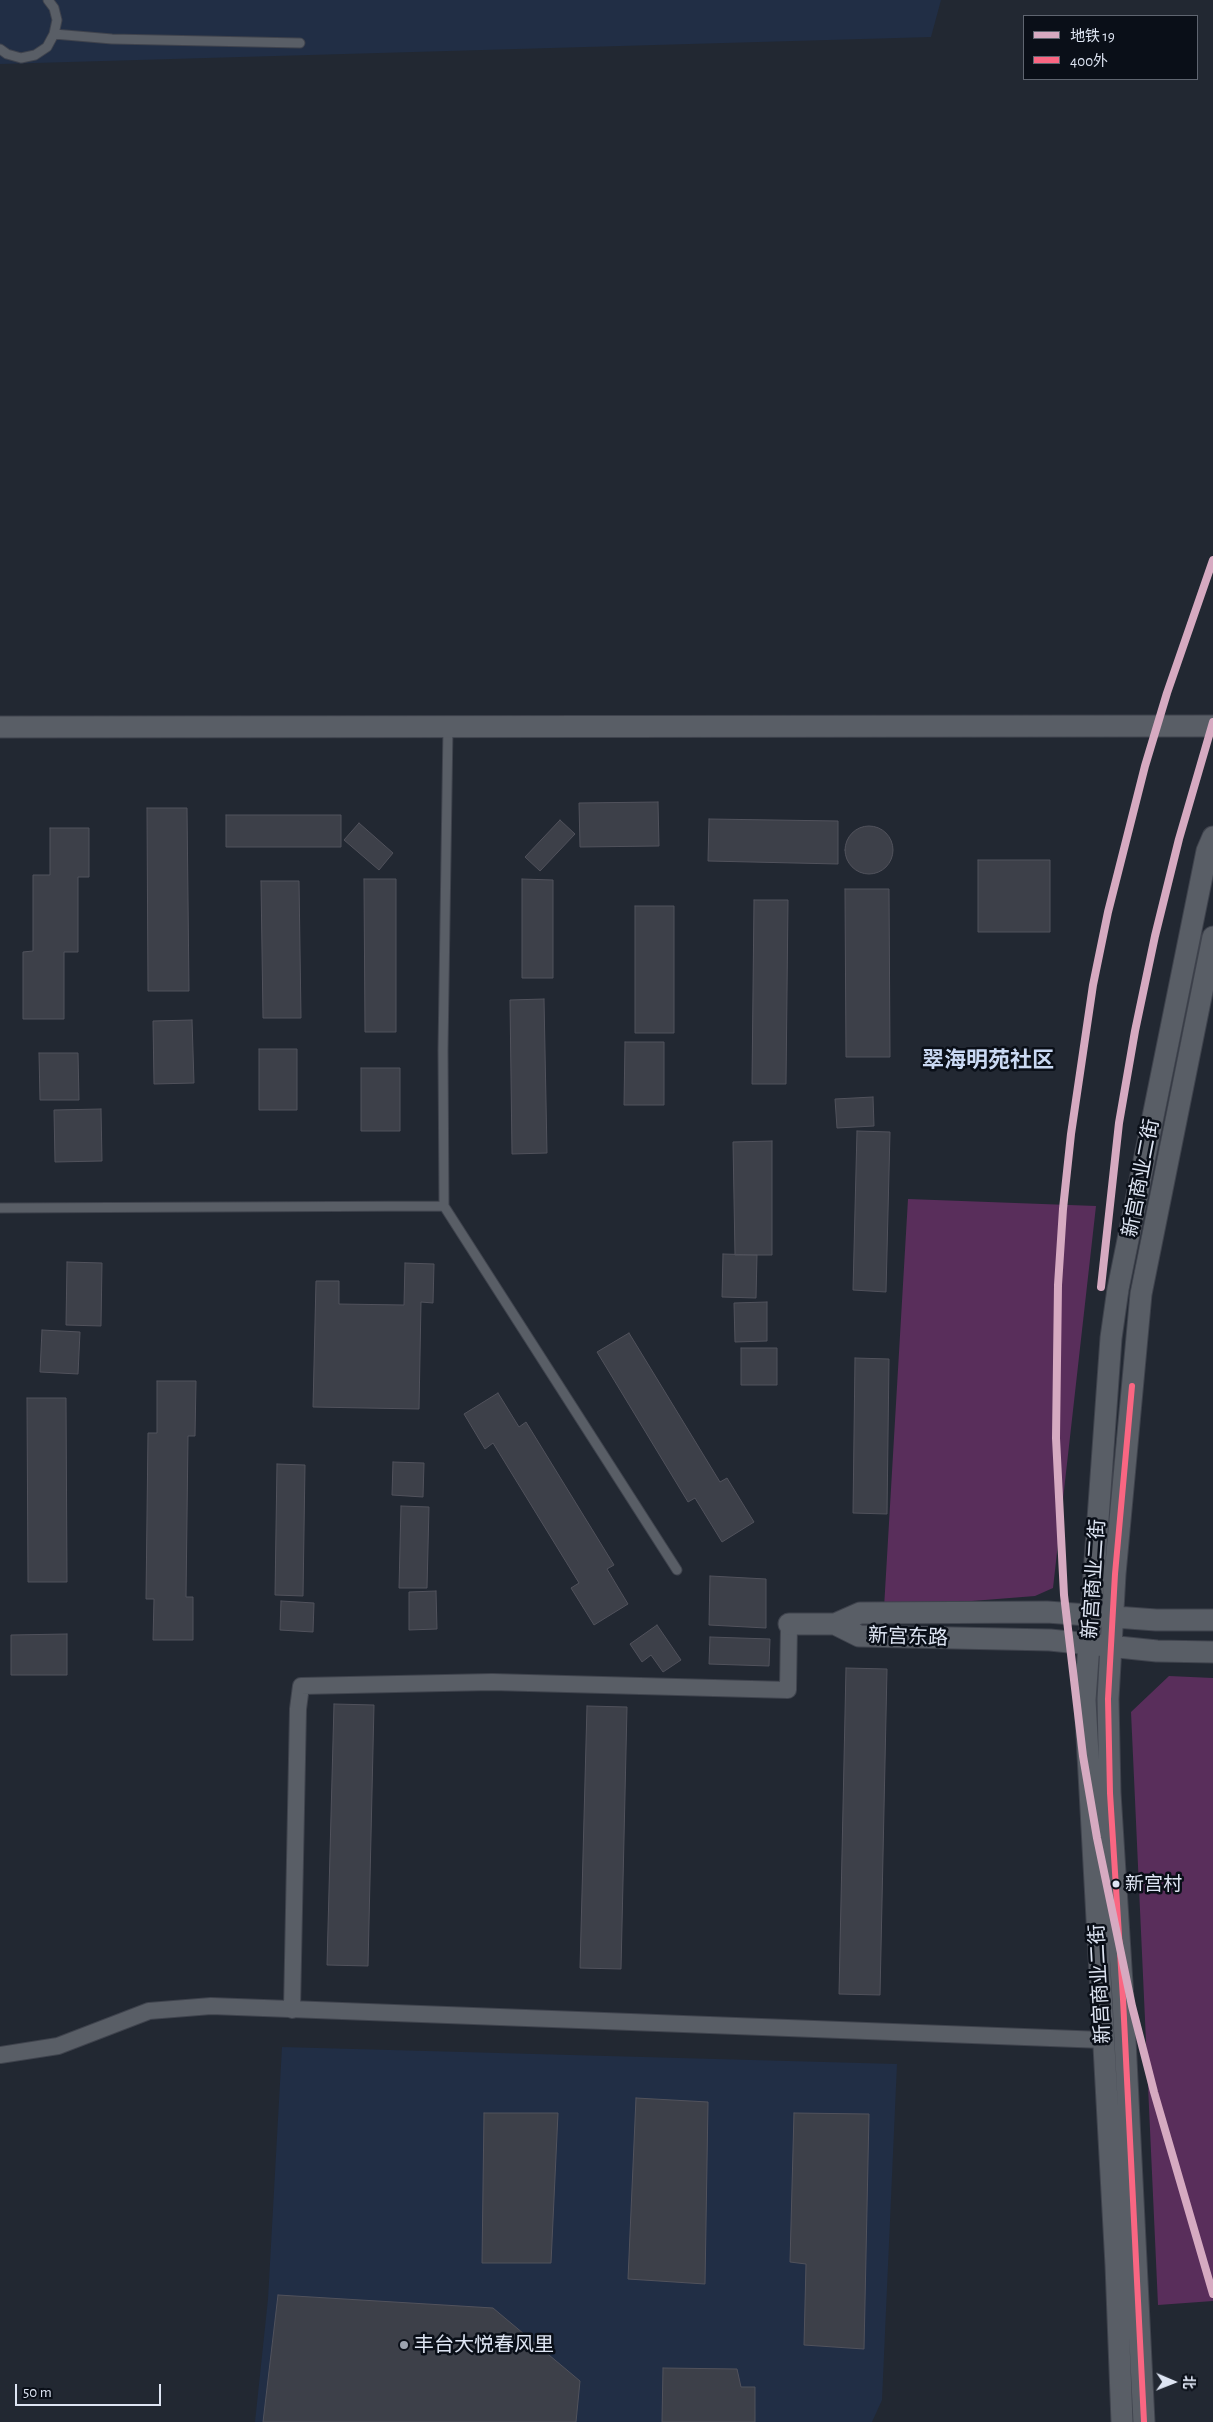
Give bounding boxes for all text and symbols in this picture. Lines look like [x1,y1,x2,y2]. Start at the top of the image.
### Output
legend [1023,15,1198,80]
text: 地铁 19 [1070,29,1115,44]
text: 400外 [1070,54,1108,69]
district label: 翠海明苑社区 [922,1047,1054,1073]
street label: 新宫商业二街 [1118,1117,1164,1239]
street label: 新宫商业二街 [1078,1518,1110,1640]
street label: 新宫东路 [868,1624,948,1650]
place label: 新宫村 [1125,1873,1182,1895]
marker: 新宫村 [1111,1879,1121,1889]
street label: 新宫商业二街 [1085,1923,1115,2045]
place label: 丰台大悦春风里 [414,2333,554,2357]
marker: 丰台大悦春风里 [398,2339,410,2351]
north arrow [1148,2357,1198,2407]
scale bar [18,2374,164,2406]
text: 北 [1181,2375,1195,2389]
text: 50 m [23,2385,52,2400]

